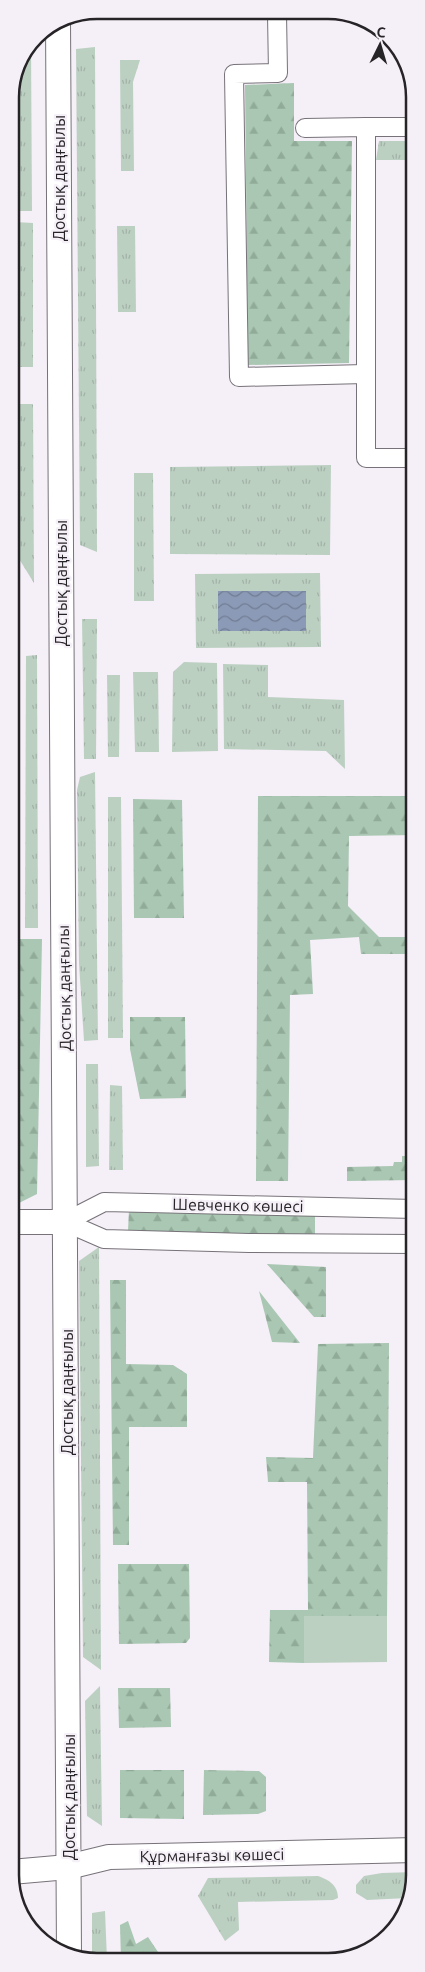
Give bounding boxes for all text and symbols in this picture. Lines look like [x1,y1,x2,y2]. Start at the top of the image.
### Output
north arrow [355,20,405,70]
text: С [376,24,386,40]
street label: Достық даңғылы [50,115,68,241]
street label: Достық даңғылы [52,520,70,646]
street label: Достық даңғылы [54,925,74,1051]
street label: Шевченко көшесі [172,1195,304,1215]
street label: Достық даңғылы [58,1329,76,1455]
street label: Достық даңғылы [60,1734,78,1860]
street label: Құрманғазы көшесі [140,1845,284,1865]

